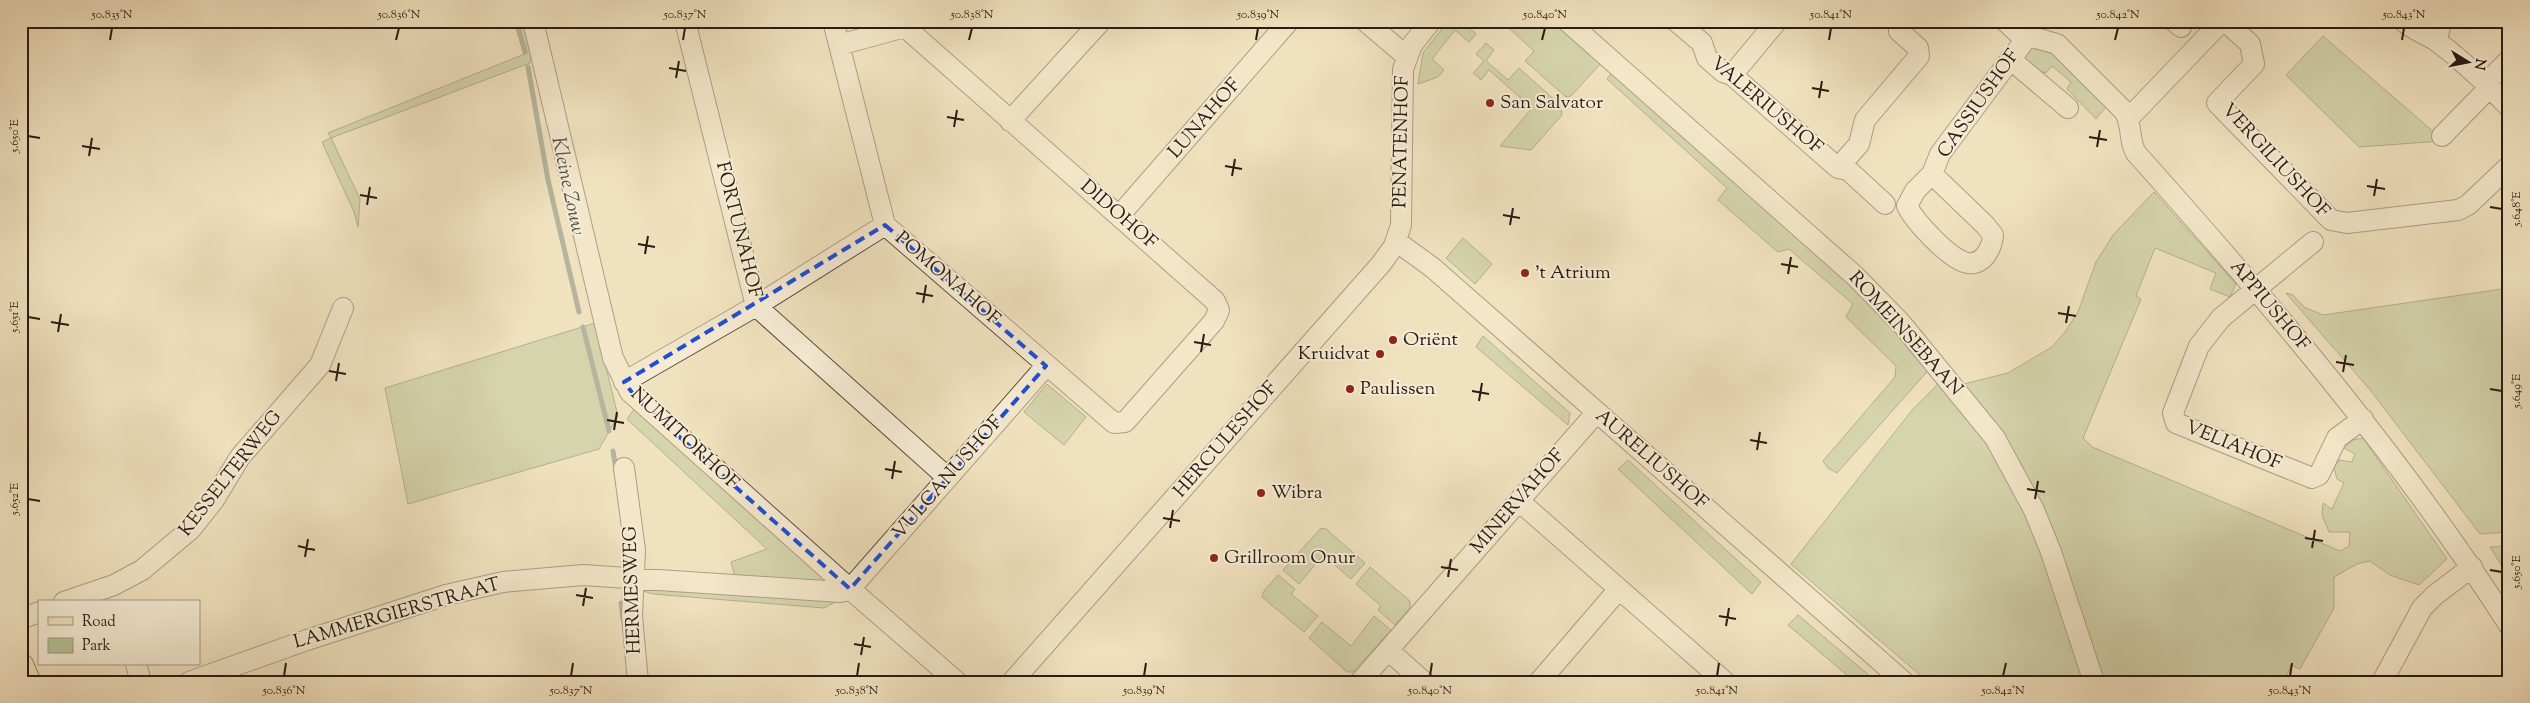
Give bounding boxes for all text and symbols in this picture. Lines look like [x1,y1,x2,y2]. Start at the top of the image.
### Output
text: 50.835°N [91,6,133,24]
text: 50.836°N [377,6,421,24]
text: 50.837°N [663,6,707,24]
text: 50.838°N [950,6,994,24]
text: 50.839°N [1236,6,1280,24]
text: 50.840°N [1522,6,1567,24]
text: 50.841°N [1809,6,1852,24]
text: 50.842°N [2095,6,2140,24]
text: 50.843°N [2382,6,2426,24]
north arrow [2442,38,2492,88]
street label: CASSIUSHOF [1931,44,2027,164]
street label: VALERIUSHOF [1704,51,1828,161]
text: N [2468,57,2490,71]
street label: LUNAHOF [1163,73,1248,165]
street label: PENATENHOF [1387,75,1417,209]
place label: San Salvator [1500,90,1603,117]
marker: San Salvator [1484,97,1496,109]
street label: VERGILIUSHOF [2215,98,2336,225]
text: 5.650°E [6,119,24,154]
water label: Kleine Zouw [542,134,592,238]
street label: FORTUNAHOF [708,159,768,301]
street label: DIDOHOF [1074,174,1163,256]
text: 5.648°E [2508,191,2526,228]
street label: POMONAHOF [888,226,1006,333]
street label: APPIUSHOF [2223,255,2316,358]
place label: 't Atrium [1535,260,1611,287]
street label: ROMEINSEBAAN [1842,266,1968,402]
marker: 't Atrium [1519,267,1531,279]
text: 5.651°E [6,301,24,334]
place label: Oriënt [1403,327,1459,354]
marker: Oriënt [1387,334,1399,346]
place label: Kruidvat [1298,341,1371,368]
marker: Kruidvat [1374,348,1386,360]
text: 5.649°E [2508,373,2526,409]
street label: HERCULESHOF [1168,376,1285,504]
place label: Paulissen [1360,376,1436,403]
street label: NUMITORHOF [624,382,744,497]
marker: Paulissen [1344,383,1356,395]
street label: AURELIUSHOF [1589,404,1713,517]
street label: KESSELTERWEG [173,405,289,543]
street label: VULCANUSHOF [887,410,1010,546]
street label: VELIAHOF [2181,414,2286,478]
street label: MINERVAHOF [1465,443,1572,560]
place label: Wibra [1271,480,1323,507]
text: 5.652°E [6,482,24,516]
marker: Wibra [1255,487,1267,499]
street label: HERMESWEG [617,525,649,655]
place label: Grillroom Onur [1224,545,1355,572]
marker: Grillroom Onur [1208,552,1220,564]
text: 5.650°E [2508,555,2526,590]
street label: LAMMERGIERSTRAAT [290,572,504,656]
legend [38,600,200,666]
text: Road [82,612,116,633]
text: Park [82,636,111,657]
text: 50.836°N [262,682,306,700]
text: 50.837°N [549,682,593,700]
text: 50.838°N [835,682,879,700]
text: 50.839°N [1122,682,1166,700]
text: 50.840°N [1407,682,1452,700]
text: 50.841°N [1695,682,1738,700]
text: 50.842°N [1980,682,2025,700]
text: 50.843°N [2268,682,2312,700]

